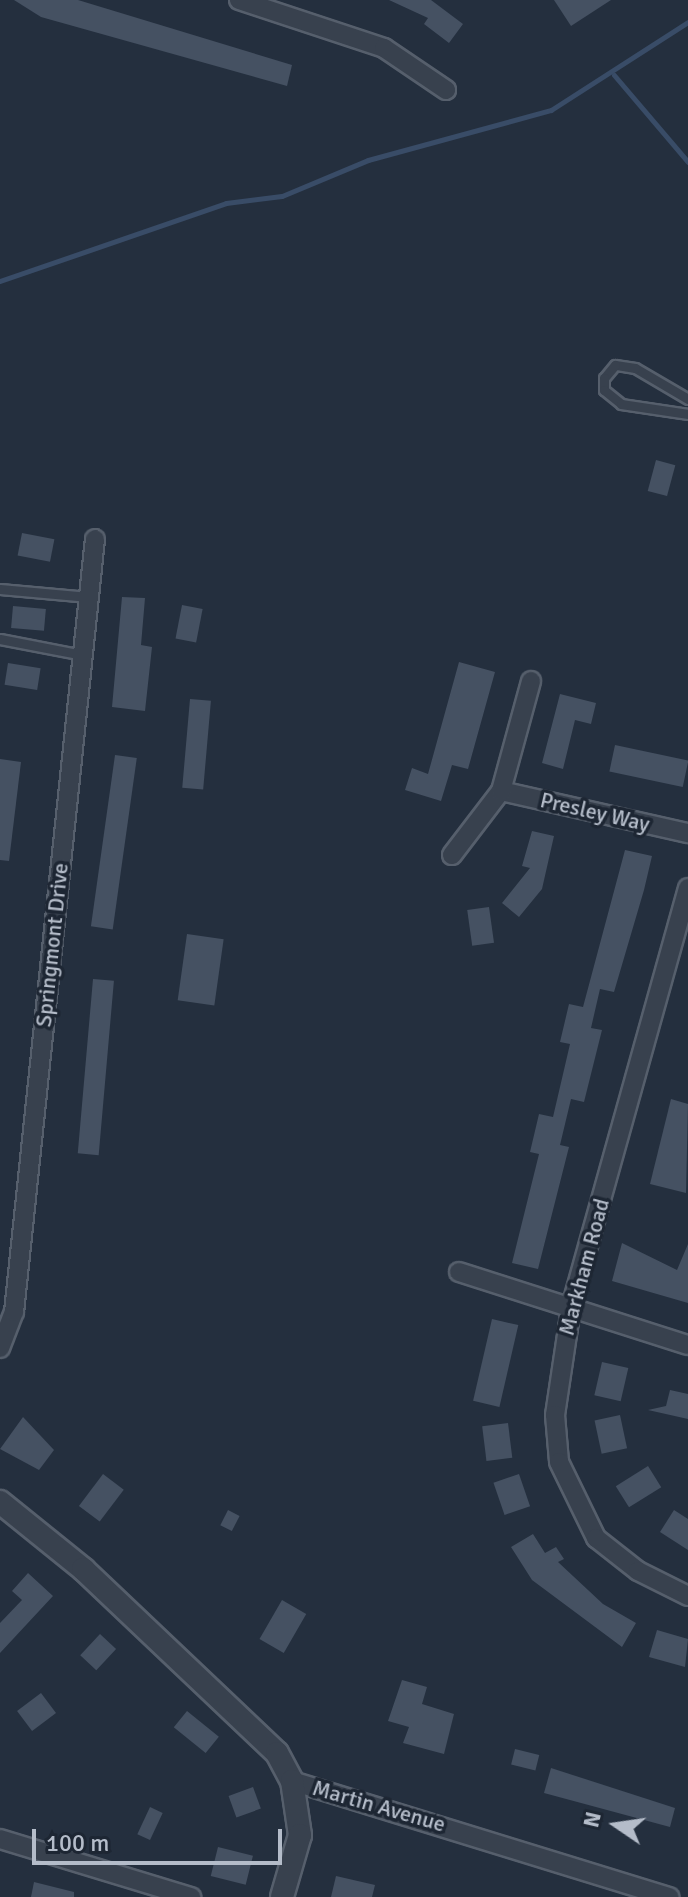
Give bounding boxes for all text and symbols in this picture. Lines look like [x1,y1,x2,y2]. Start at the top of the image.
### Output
street label: Presley Way [538,787,652,837]
street label: Springmont Drive [30,862,74,1028]
street label: Markham Road [553,1196,615,1338]
street label: Martin Avenue [310,1774,448,1838]
north arrow [576,1785,656,1865]
text: N [577,1809,607,1830]
scale bar [36,1813,286,1863]
text: 100 m [46,1828,109,1858]

